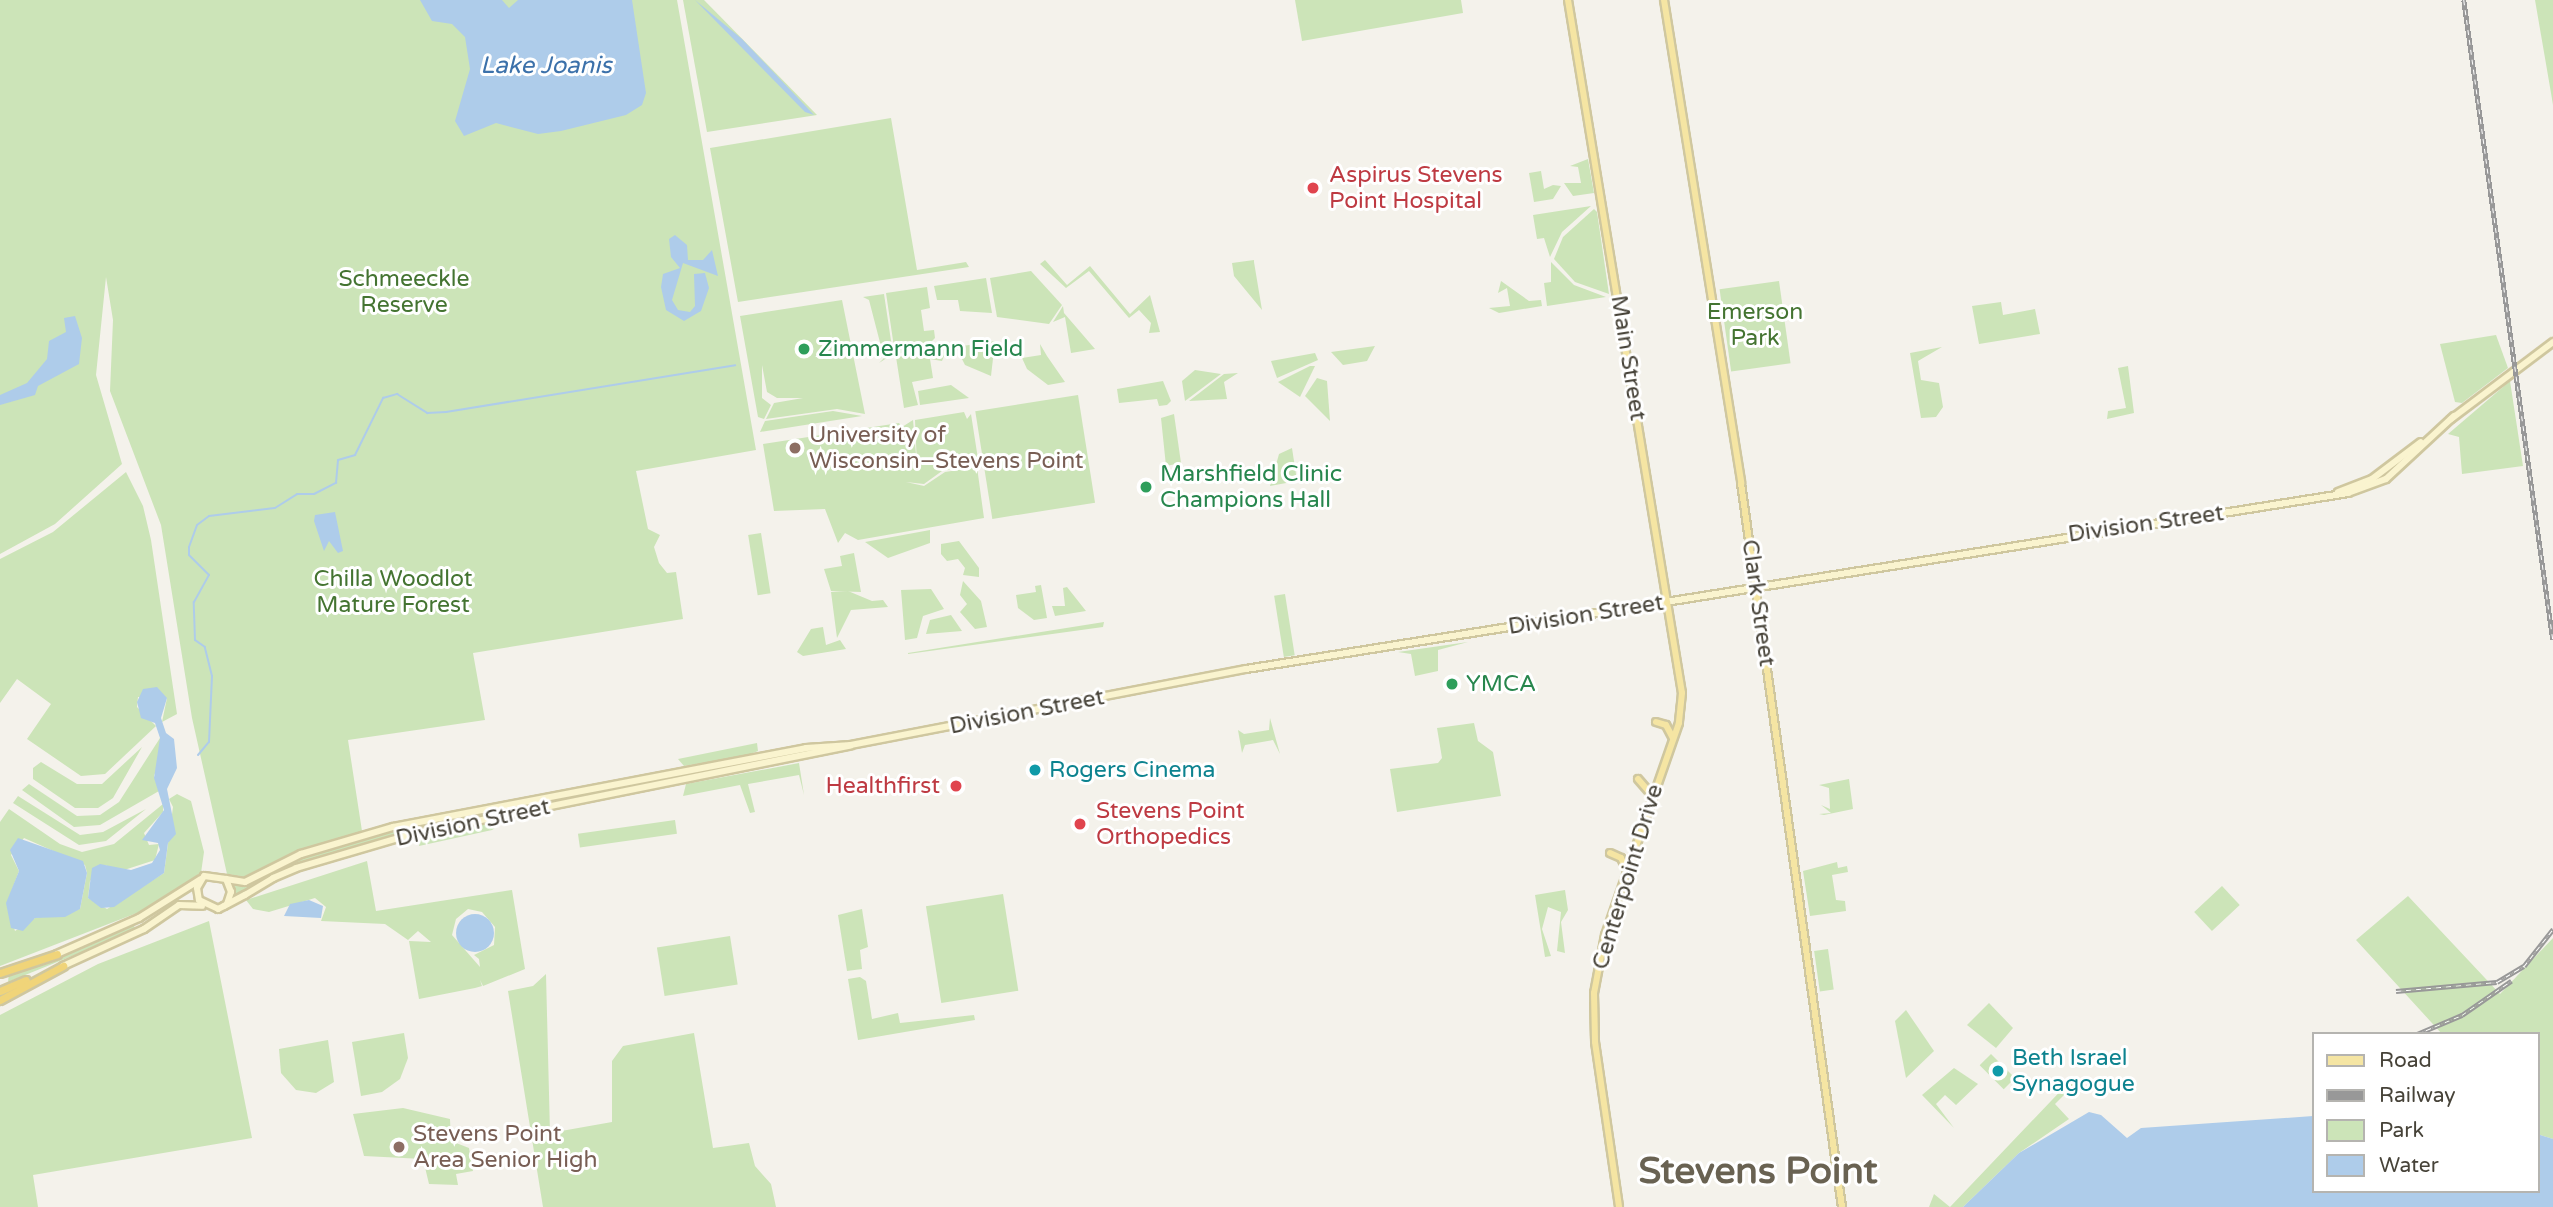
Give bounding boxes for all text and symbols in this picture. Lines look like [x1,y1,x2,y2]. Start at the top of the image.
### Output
water label: Lake Joanis [480,52,612,80]
place label: Aspirus Stevens Point Hospital [1329,161,1503,215]
marker: Aspirus Stevens Point Hospital [1303,178,1323,198]
park label: Schmeeckle Reserve [338,265,470,319]
street label: Main Street [1604,293,1652,423]
park label: Emerson Park [1707,298,1803,352]
place label: Zimmermann Field [818,335,1023,363]
marker: Zimmermann Field [796,341,812,357]
place label: University of Wisconsin–Stevens Point [809,421,1084,475]
marker: University of Wisconsin–Stevens Point [787,440,803,456]
place label: Marshfield Clinic Champions Hall [1160,460,1342,514]
marker: Marshfield Clinic Champions Hall [1138,479,1154,495]
street label: Division Street [2066,499,2226,549]
street label: Clark Street [1735,538,1781,668]
park label: Chilla Woodlot Mature Forest [313,565,473,619]
street label: Division Street [1506,589,1666,641]
place label: YMCA [1466,670,1536,698]
marker: YMCA [1444,676,1460,692]
street label: Division Street [947,683,1107,741]
place label: Rogers Cinema [1049,756,1215,784]
marker: Rogers Cinema [1027,762,1043,778]
place label: Healthfirst [826,772,940,800]
marker: Healthfirst [946,776,966,796]
street label: Centerpoint Drive [1587,781,1669,973]
street label: Division Street [393,793,553,853]
place label: Stevens Point Orthopedics [1096,797,1245,851]
marker: Stevens Point Orthopedics [1070,814,1090,834]
legend [2312,1032,2539,1193]
place label: Beth Israel Synagogue [2012,1044,2135,1098]
text: Road [2379,1048,2432,1073]
marker: Beth Israel Synagogue [1990,1063,2006,1079]
text: Railway [2379,1083,2456,1108]
text: Park [2379,1118,2424,1143]
place label: Stevens Point Area Senior High [413,1120,597,1174]
marker: Stevens Point Area Senior High [391,1139,407,1155]
district label: Stevens Point [1638,1150,1878,1194]
text: Water [2379,1153,2439,1178]

